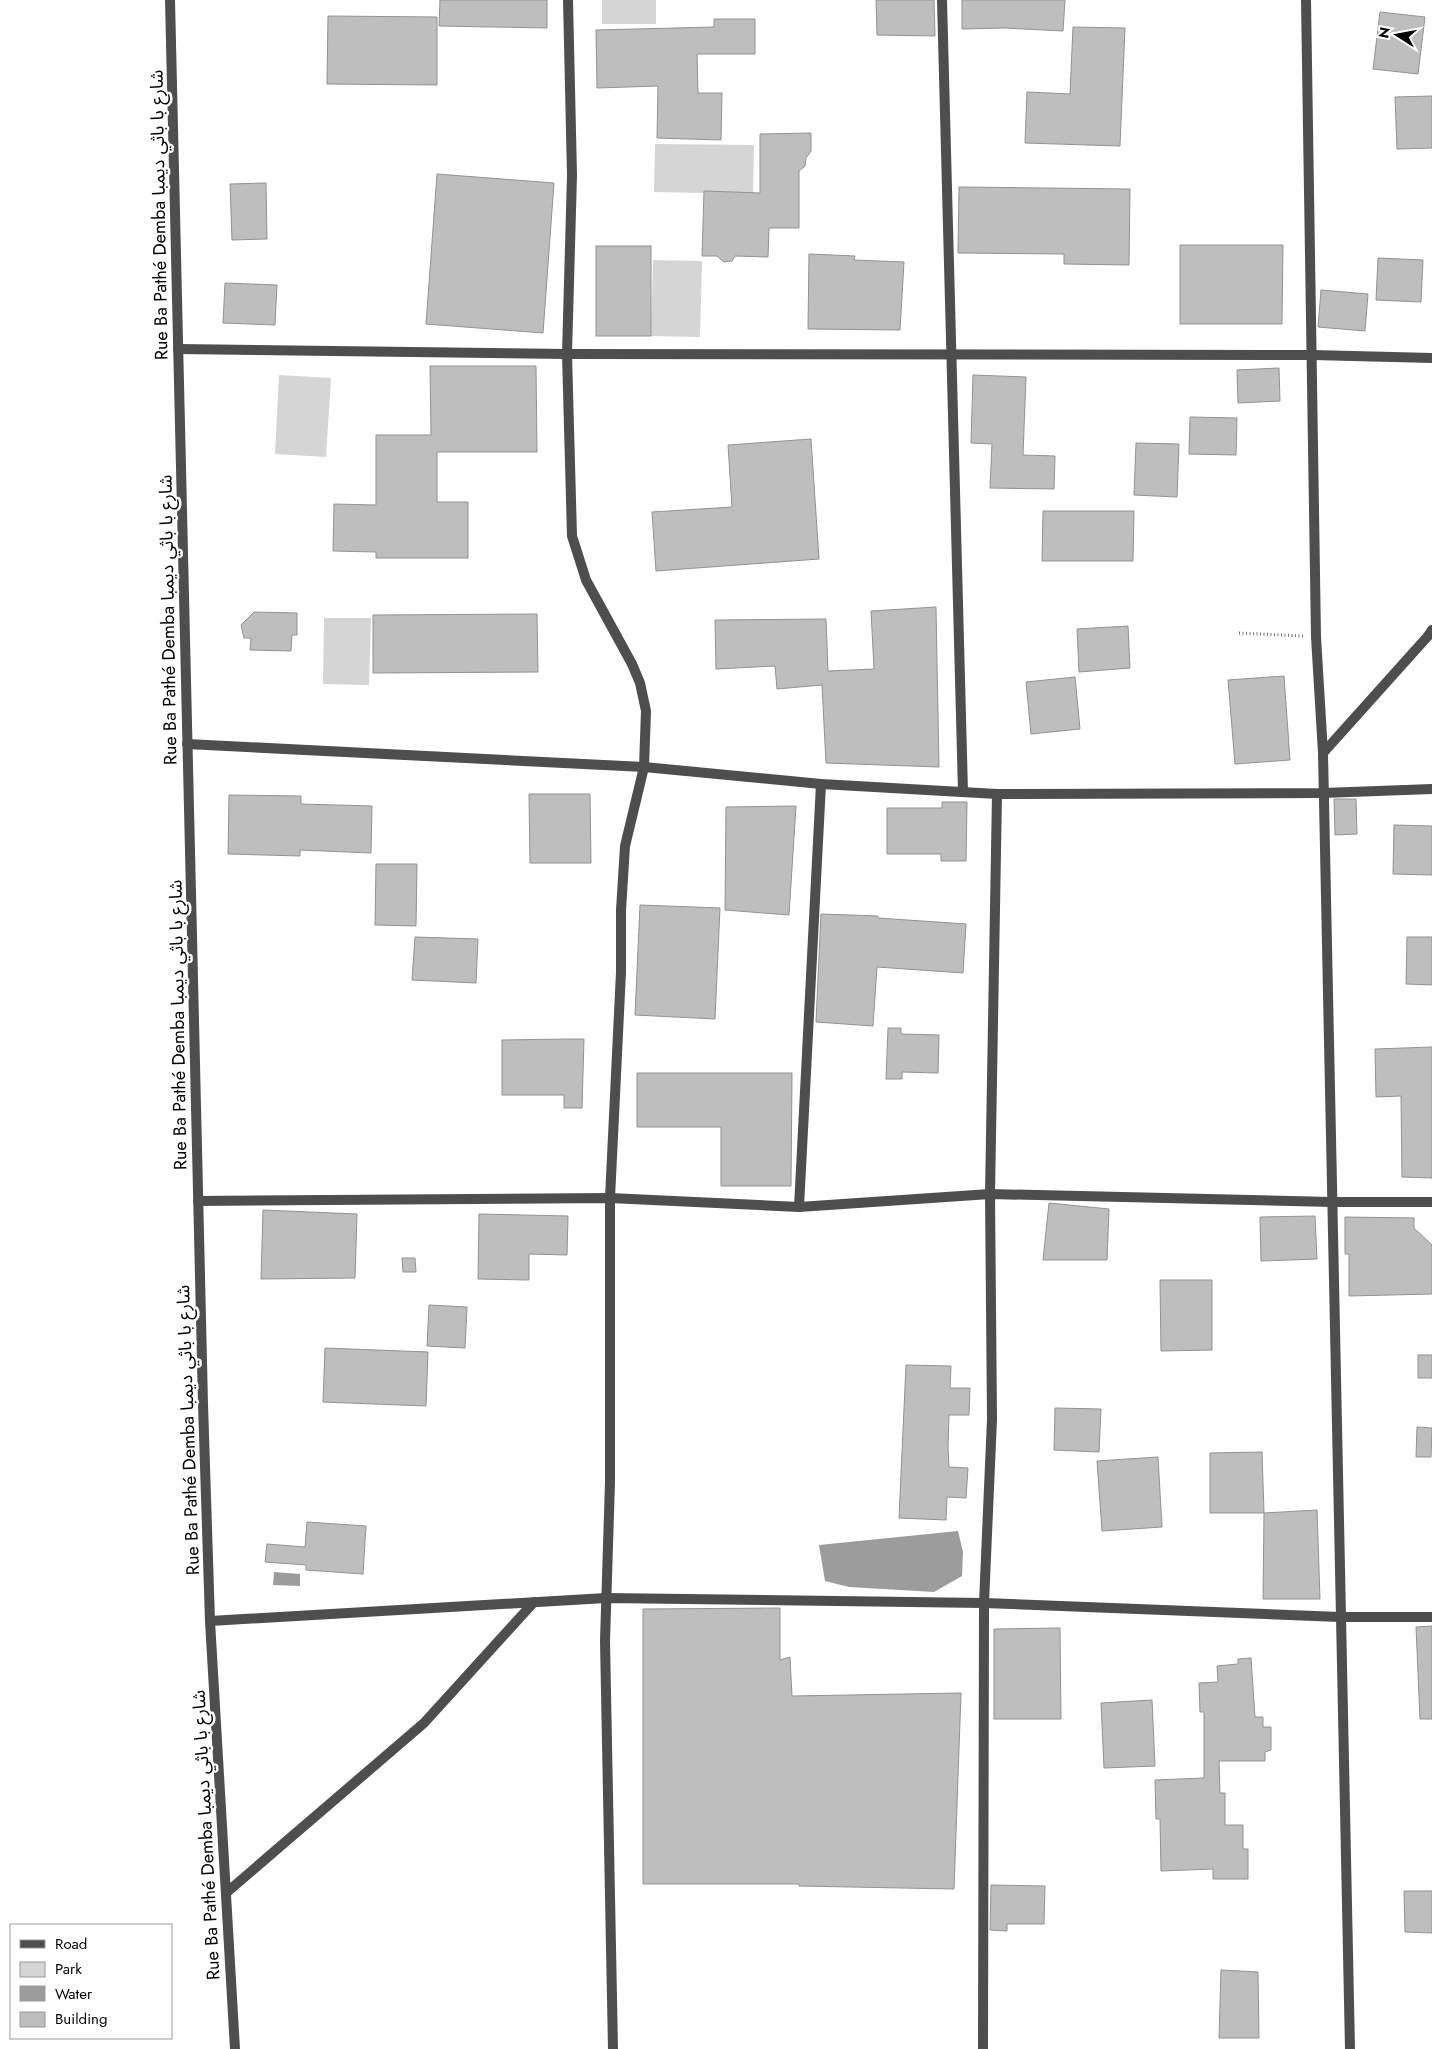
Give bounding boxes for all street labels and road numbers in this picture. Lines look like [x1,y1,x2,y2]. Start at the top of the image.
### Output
street label: Rue Ba Pathé Demba شارع با باثي ديمبا [143,70,176,360]
street label: Rue Ba Pathé Demba شارع با باثي ديمبا [152,475,185,765]
street label: Rue Ba Pathé Demba شارع با باثي ديمبا [162,880,195,1170]
street label: Rue Ba Pathé Demba شارع با باثي ديمبا [170,1284,207,1576]
street label: Rue Ba Pathé Demba شارع با باثي ديمبا [185,1689,228,1981]

